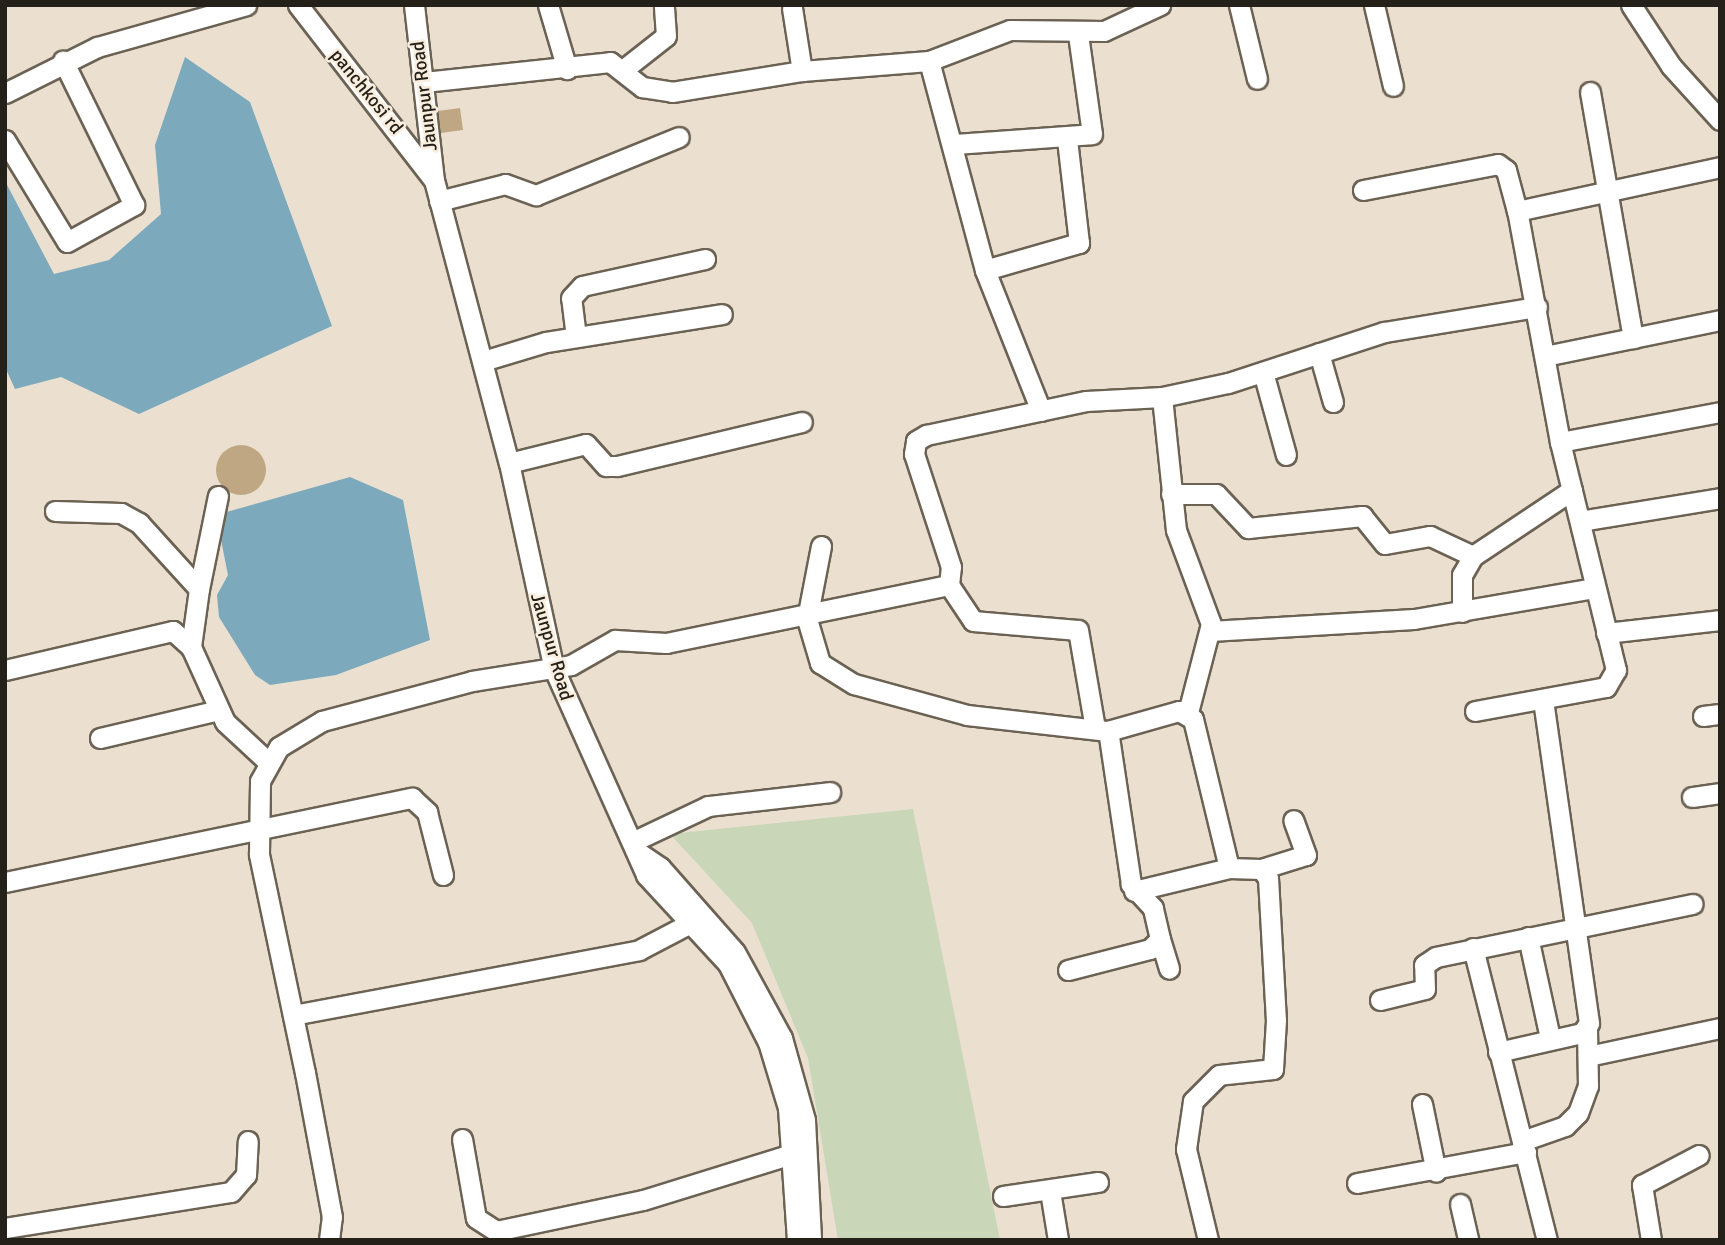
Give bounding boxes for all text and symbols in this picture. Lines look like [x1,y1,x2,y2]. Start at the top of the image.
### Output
street label: Jaunpur Road [407,40,443,152]
street label: panchkosi rd [325,45,407,139]
street label: Jaunpur Road [525,591,577,703]

